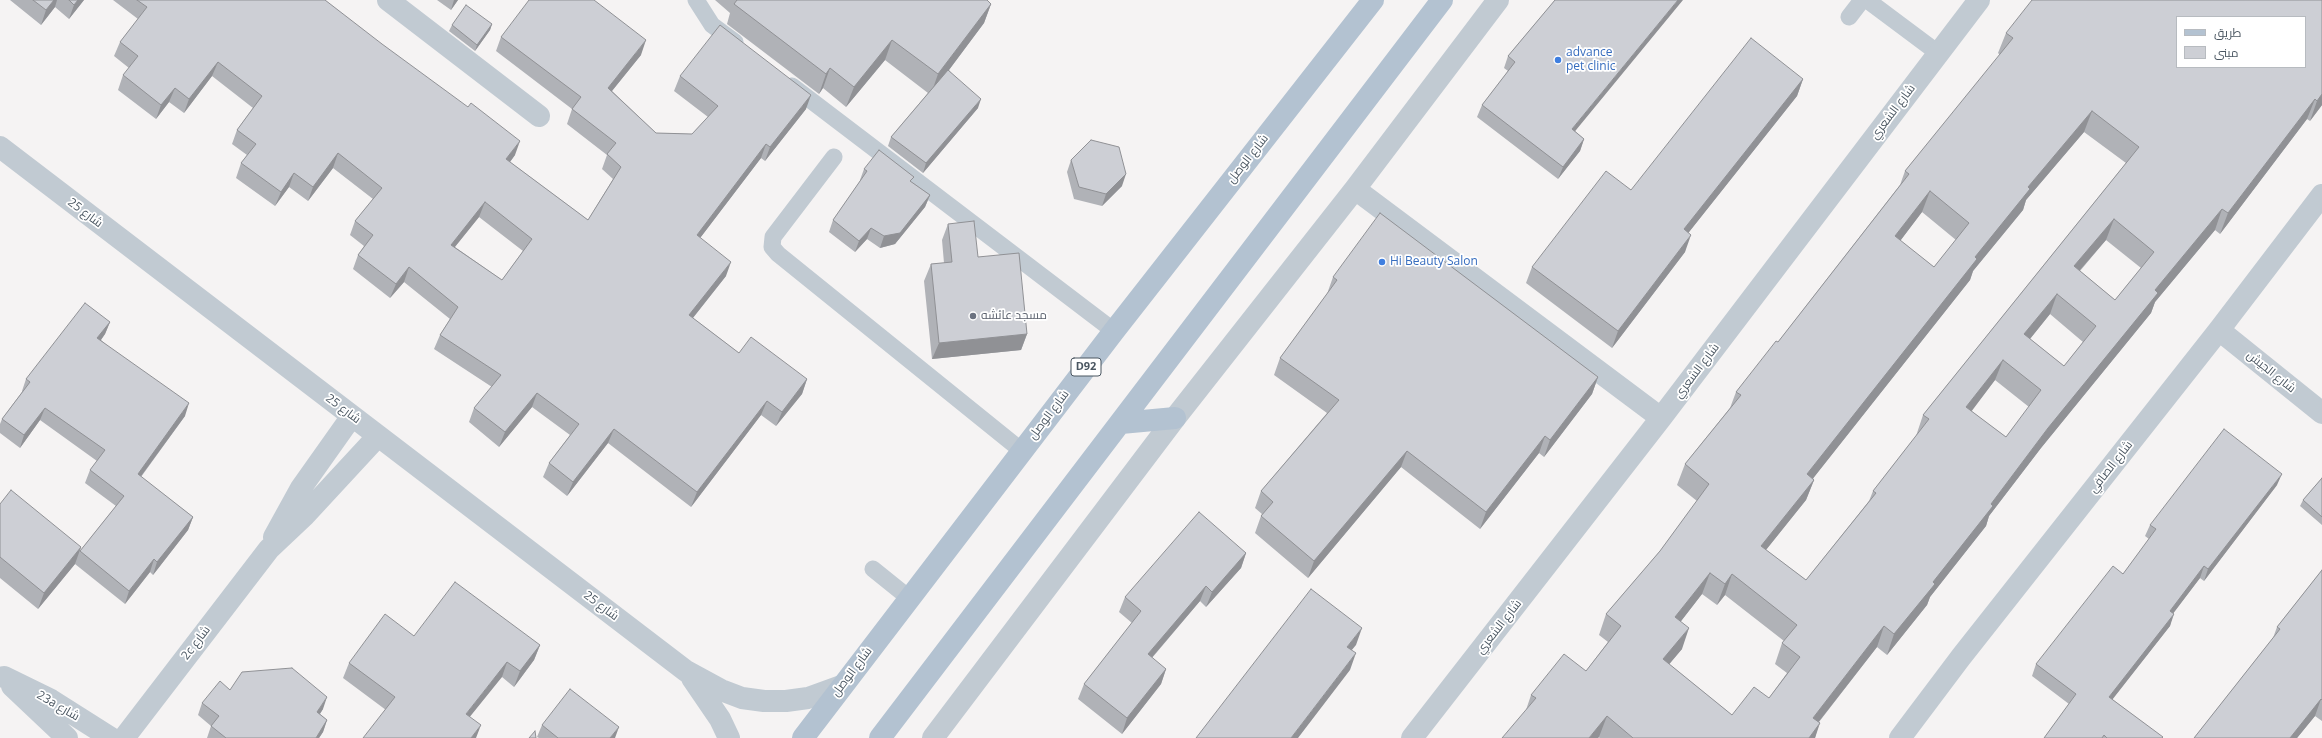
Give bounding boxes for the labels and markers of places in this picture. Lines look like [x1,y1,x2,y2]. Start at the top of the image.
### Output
place label: advance pet clinic [1566,46,1615,74]
marker: advance pet clinic [1553,55,1563,65]
place label: Hi Beauty Salon [1390,255,1478,269]
marker: Hi Beauty Salon [1377,257,1387,267]
place label: مسجد عائشه [981,309,1047,323]
marker: مسجد عائشه [968,311,978,321]

